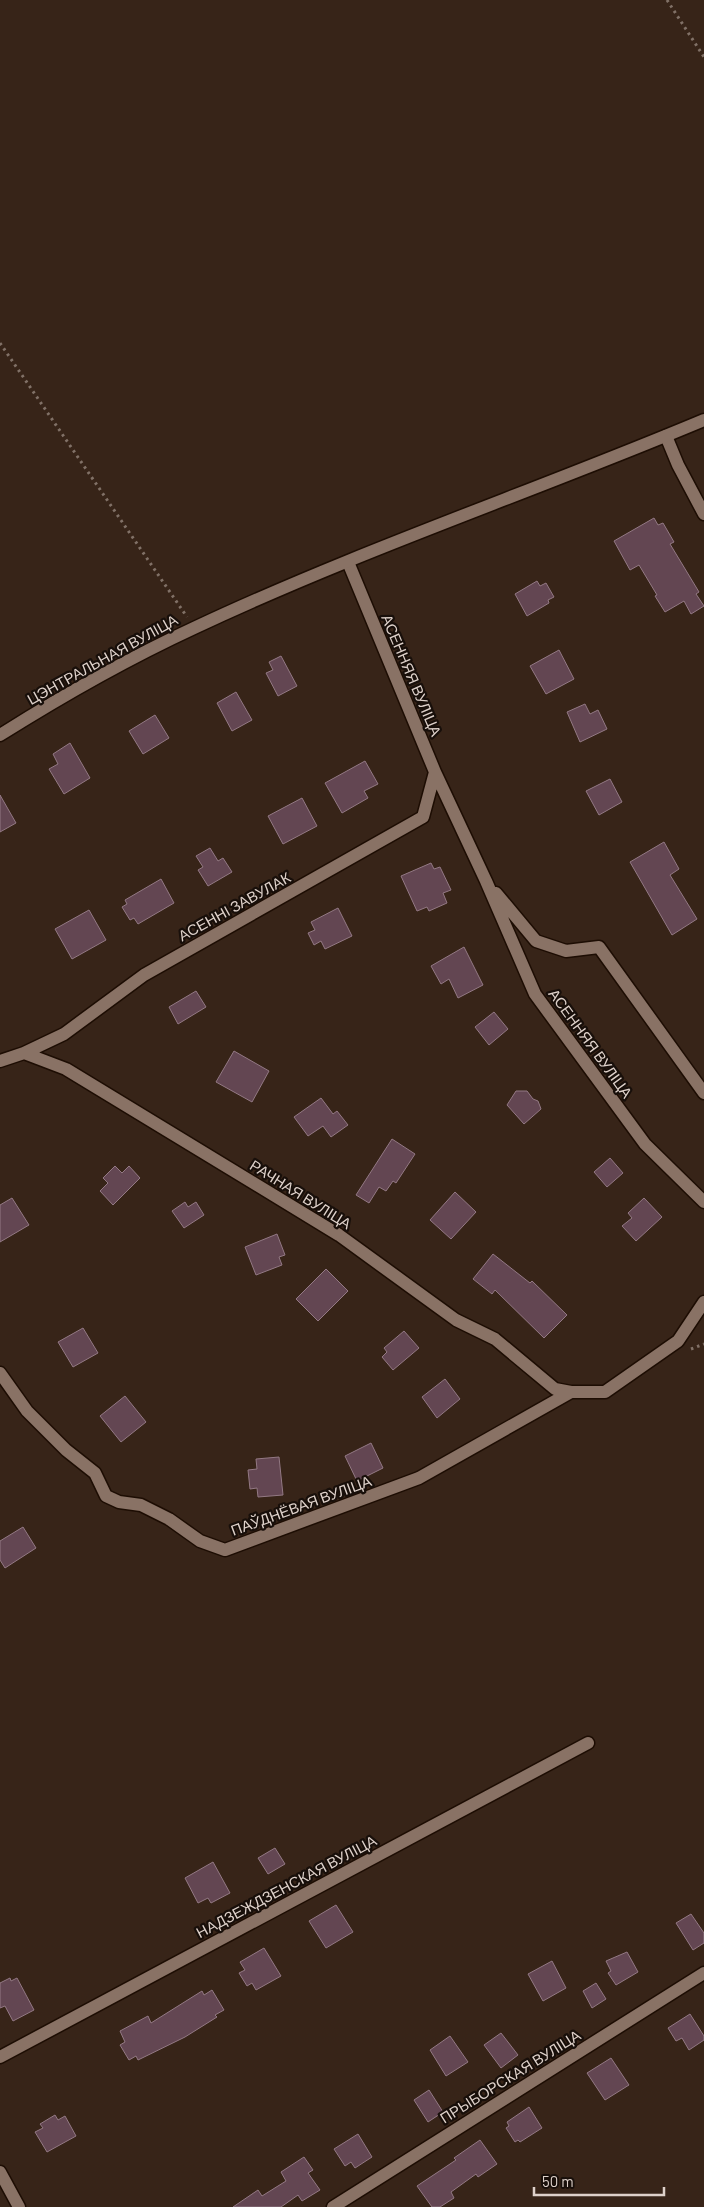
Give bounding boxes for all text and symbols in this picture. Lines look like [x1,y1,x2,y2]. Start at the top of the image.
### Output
street label: ЦЭНТРАЛЬНАЯ ВУЛІЦА [24,610,180,708]
street label: АСЕННЯЯ ВУЛІЦА [378,611,446,739]
street label: АСЕННІ ЗАВУЛАК [175,868,293,944]
street label: АСЕННЯЯ ВУЛІЦА [545,985,637,1101]
street label: РАЧНАЯ ВУЛІЦА [247,1156,355,1232]
street label: ПАЎДНЁВАЯ ВУЛІЦА [228,1471,374,1539]
street label: НАДЗЕЖДЗЕНСКАЯ ВУЛІЦА [193,1831,379,1941]
street label: ПРЫБОРСКАЯ ВУЛІЦА [436,2025,584,2127]
scale bar [534,2164,664,2196]
text: 50 m [542,2172,574,2190]

